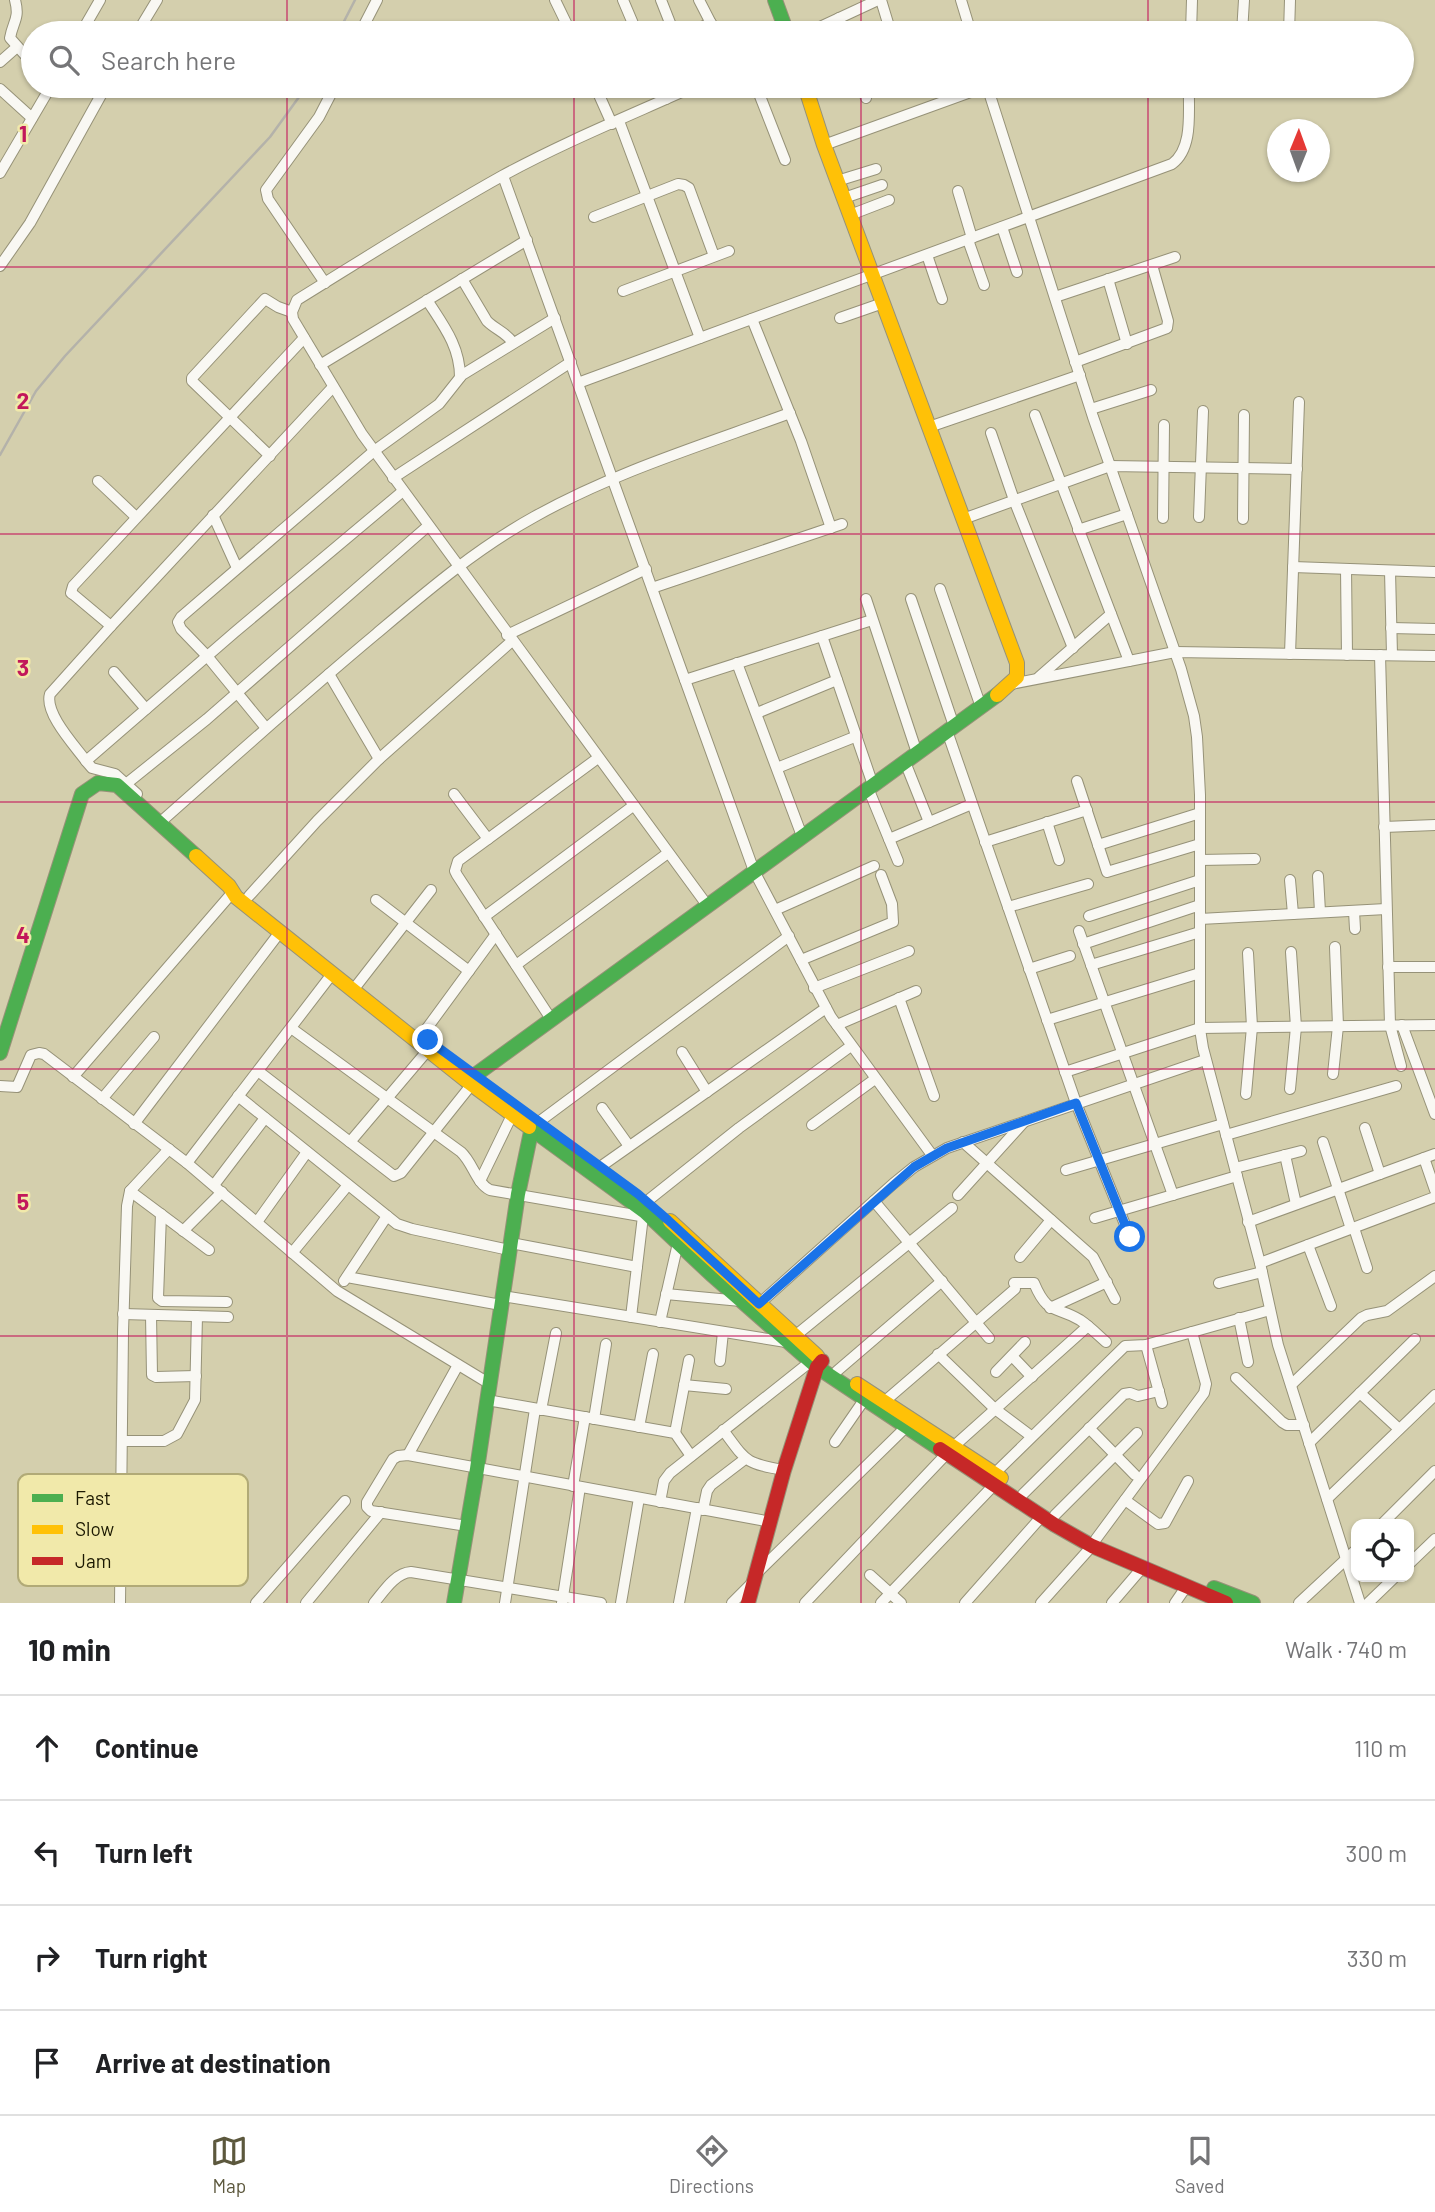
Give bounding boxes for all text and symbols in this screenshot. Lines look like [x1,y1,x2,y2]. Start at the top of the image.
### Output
search box [21,21,1414,98]
icon: search [45,41,83,79]
text: Search here [101,44,236,75]
text: 1 [19,119,27,147]
north arrow [1267,119,1330,182]
text: 2 [17,386,29,414]
text: 3 [17,653,29,681]
text: 4 [16,920,30,948]
route end [412,1024,443,1055]
text: 5 [17,1187,29,1215]
route start [1114,1221,1145,1252]
legend [18,1474,248,1586]
text: Fast [75,1486,111,1509]
text: Slow [75,1517,114,1540]
map controls [1351,1519,1414,1582]
button: locate [1351,1519,1414,1582]
text: Jam [75,1549,111,1572]
text: 10 min [28,1631,111,1667]
text: Walk · 740 m [1285,1635,1407,1663]
icon: ahead [28,1729,66,1767]
text: Continue [95,1732,199,1763]
text: 110 m [1354,1734,1407,1762]
icon: left [28,1834,66,1872]
text: Turn left [95,1837,193,1868]
text: 300 m [1346,1839,1407,1867]
icon: right [28,1939,66,1977]
text: Turn right [95,1942,208,1973]
text: 330 m [1347,1944,1407,1972]
icon: arrive [28,2044,66,2082]
text: Arrive at destination [95,2047,331,2078]
tab: Map [210,2132,248,2197]
tab: Directions [669,2132,754,2197]
tab: Saved [1175,2132,1225,2197]

